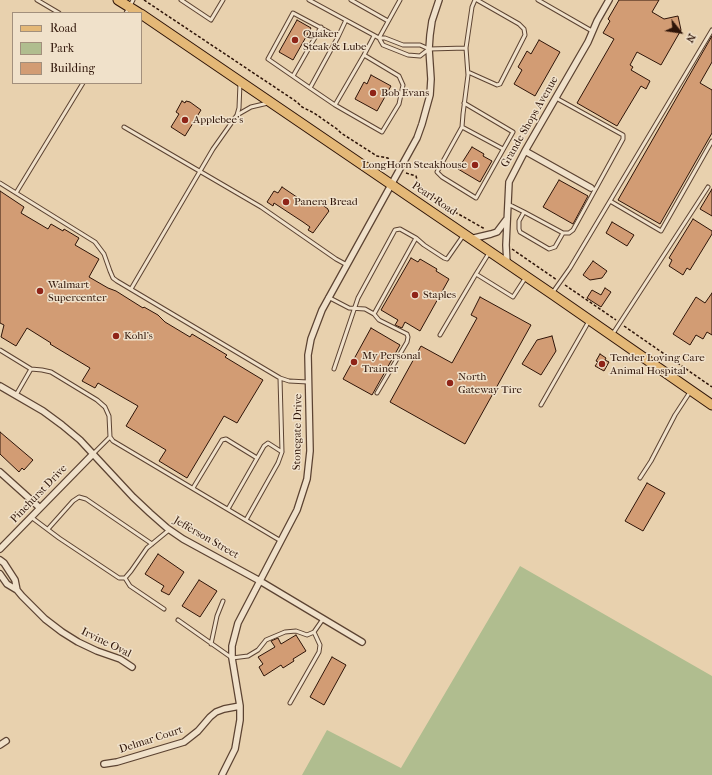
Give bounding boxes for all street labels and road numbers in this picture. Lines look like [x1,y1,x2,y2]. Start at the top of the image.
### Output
street label: Grande Shops Avenue [499,74,561,170]
street label: Pearl Road [409,179,459,219]
street label: Stonegate Drive [291,394,305,470]
street label: Pinehurst Drive [8,462,70,526]
street label: Jefferson Street [171,514,241,562]
street label: Irvine Oval [79,625,133,661]
street label: Delmar Court [118,724,184,756]

